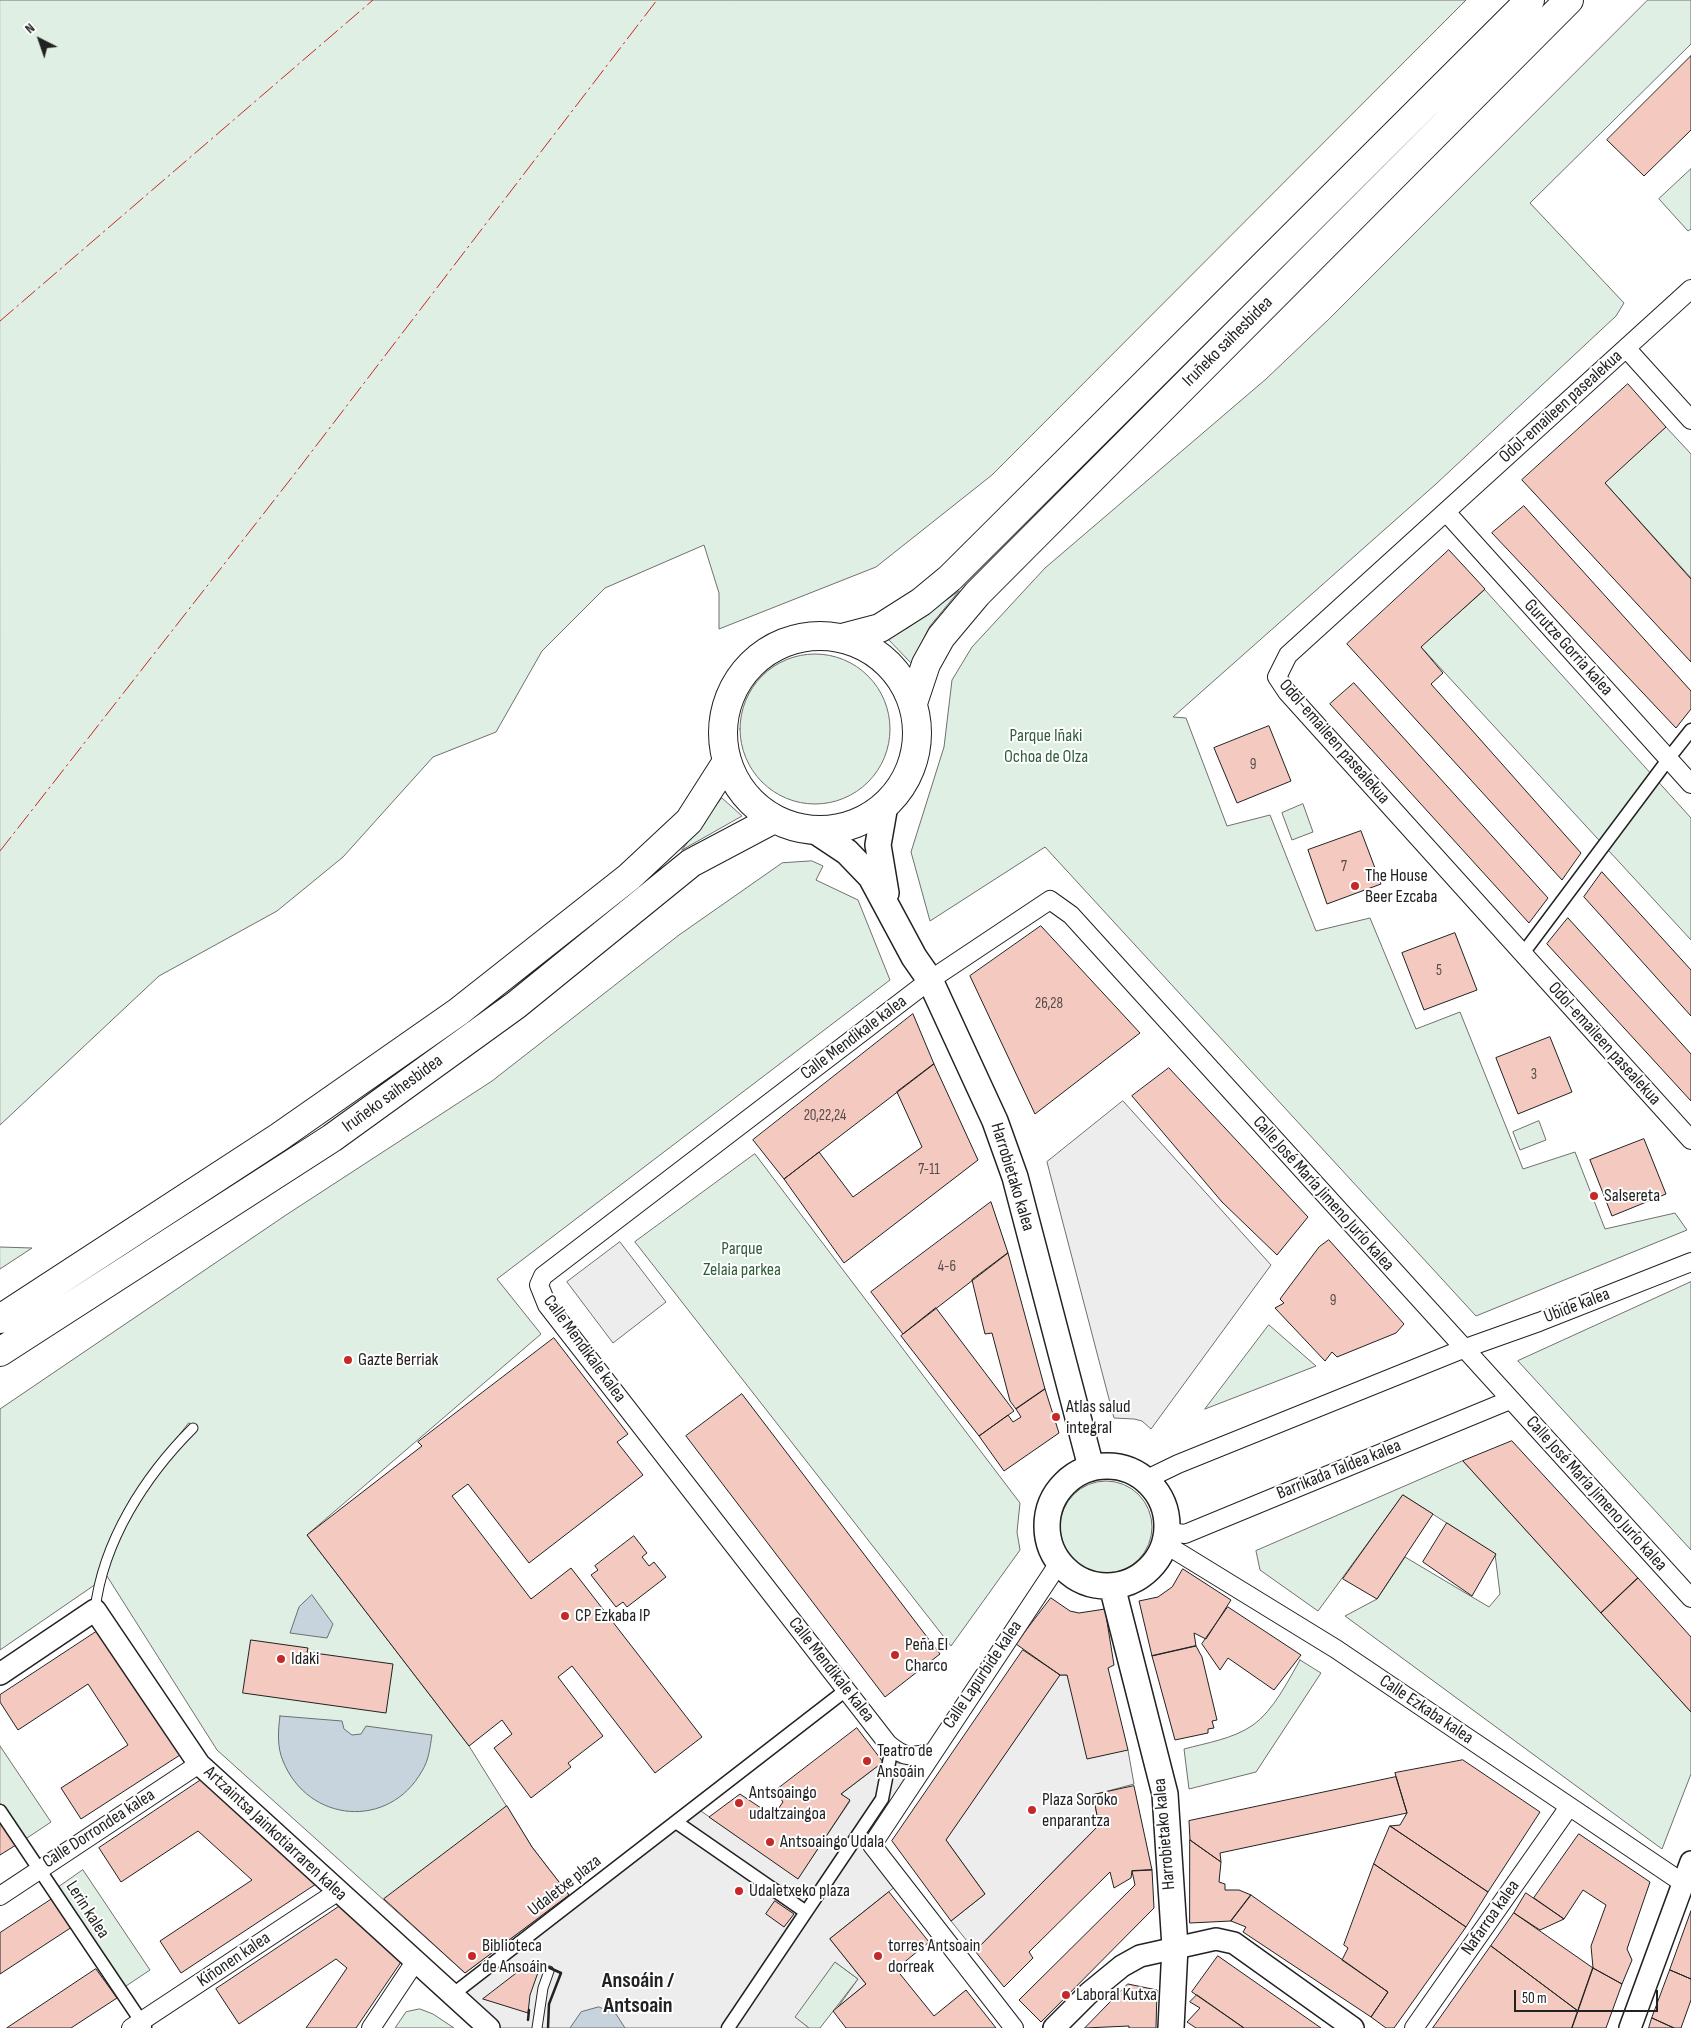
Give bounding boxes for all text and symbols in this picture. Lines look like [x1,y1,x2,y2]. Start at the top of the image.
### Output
north arrow [15,15,65,65]
text: N [21,19,38,37]
street label: Iruñeko saihesbidea [1178,292,1278,392]
street label: Odol-emaileen pasealekua [1495,346,1627,468]
street label: Gurutze Gorria kalea [1519,595,1617,701]
street label: Odol-emaileen pasealekua [1274,675,1394,809]
park label: Parque Iñaki Ochoa de Olza [1004,725,1088,768]
house number: 9 [1250,756,1256,774]
house number: 7 [1341,858,1347,876]
place label: The House Beer Ezcaba [1365,865,1437,908]
marker: The House Beer Ezcaba [1349,880,1361,892]
house number: 5 [1436,962,1442,980]
street label: Odol-emaileen pasealekua [1543,978,1665,1110]
street label: Calle Mendikale kalea [797,991,911,1085]
house number: 26,28 [1035,995,1063,1013]
street label: Iruñeko saihesbidea [339,1050,447,1138]
house number: 3 [1531,1066,1537,1084]
house number: 20,22,24 [804,1107,846,1125]
street label: Calle José María Jimeno Jurío kalea [1248,1112,1398,1276]
street label: Harrobietako kalea [985,1120,1039,1234]
house number: 7-11 [918,1161,940,1179]
place label: Salsereta [1604,1185,1660,1207]
marker: Salsereta [1588,1190,1600,1202]
park label: Parque Zelaia parkea [703,1238,781,1280]
house number: 4-6 [938,1258,956,1276]
street label: Ubide kalea [1541,1284,1613,1328]
street label: Calle Mendikale kalea [538,1291,630,1407]
house number: 9 [1330,1292,1336,1310]
place label: Gazte Berriak [358,1349,438,1371]
marker: Gazte Berriak [342,1354,354,1366]
place label: Atlas salud integral [1066,1396,1131,1438]
marker: Atlas salud integral [1050,1411,1062,1423]
street label: Calle José María Jimeno Jurío kalea [1521,1412,1671,1576]
street label: Barrikada Taldea kalea [1274,1435,1404,1505]
place label: CP Ezkaba IP [575,1605,650,1627]
marker: CP Ezkaba IP [559,1610,571,1622]
street label: Calle Mendikale kalea [783,1613,879,1727]
street label: Calle Lapurbide kalea [939,1617,1027,1733]
place label: Peña El Charco [905,1634,948,1676]
place label: Idaki [291,1648,319,1670]
marker: Peña El Charco [889,1649,901,1661]
marker: Idaki [275,1653,287,1665]
street label: Calle Ezkaba kalea [1375,1671,1477,1749]
place label: Teatro de Ansoáin [877,1740,933,1782]
marker: Teatro de Ansoáin [861,1755,873,1767]
street label: Artzaintsa Jainkotiarraren kalea [199,1762,351,1906]
street label: Harrobietako kalea [1149,1777,1181,1891]
place label: Antsoaingo udaltzaingoa [749,1782,826,1825]
street label: Calle Dorrondea kalea [39,1785,159,1873]
place label: Plaza Soroko enparantza [1042,1789,1118,1832]
marker: Antsoaingo udaltzaingoa [733,1797,745,1809]
marker: Plaza Soroko enparantza [1026,1804,1038,1816]
place label: Antsoaingo Udala [780,1831,884,1853]
marker: Antsoaingo Udala [764,1836,776,1848]
street label: Udaletxe plaza [524,1851,606,1921]
street label: Nafarroa kalea [1457,1876,1525,1960]
street label: Lerin kalea [60,1877,114,1943]
place label: Udaletxeko plaza [749,1880,850,1902]
marker: Udaletxeko plaza [733,1885,745,1897]
street label: Kiñonen kalea [193,1928,275,1992]
place label: Biblioteca de Ansoáin [482,1935,547,1978]
place label: torres Antsoain dorreak [888,1935,981,1978]
marker: Biblioteca de Ansoáin [466,1950,478,1962]
marker: torres Antsoain dorreak [872,1950,884,1962]
district label: Ansoáin / Antsoain [602,1968,674,2020]
scale bar [1516,1980,1660,2012]
place label: Laboral Kutxa [1076,1984,1157,2006]
marker: Laboral Kutxa [1060,1989,1072,2001]
text: 50 m [1522,1989,1547,2008]

